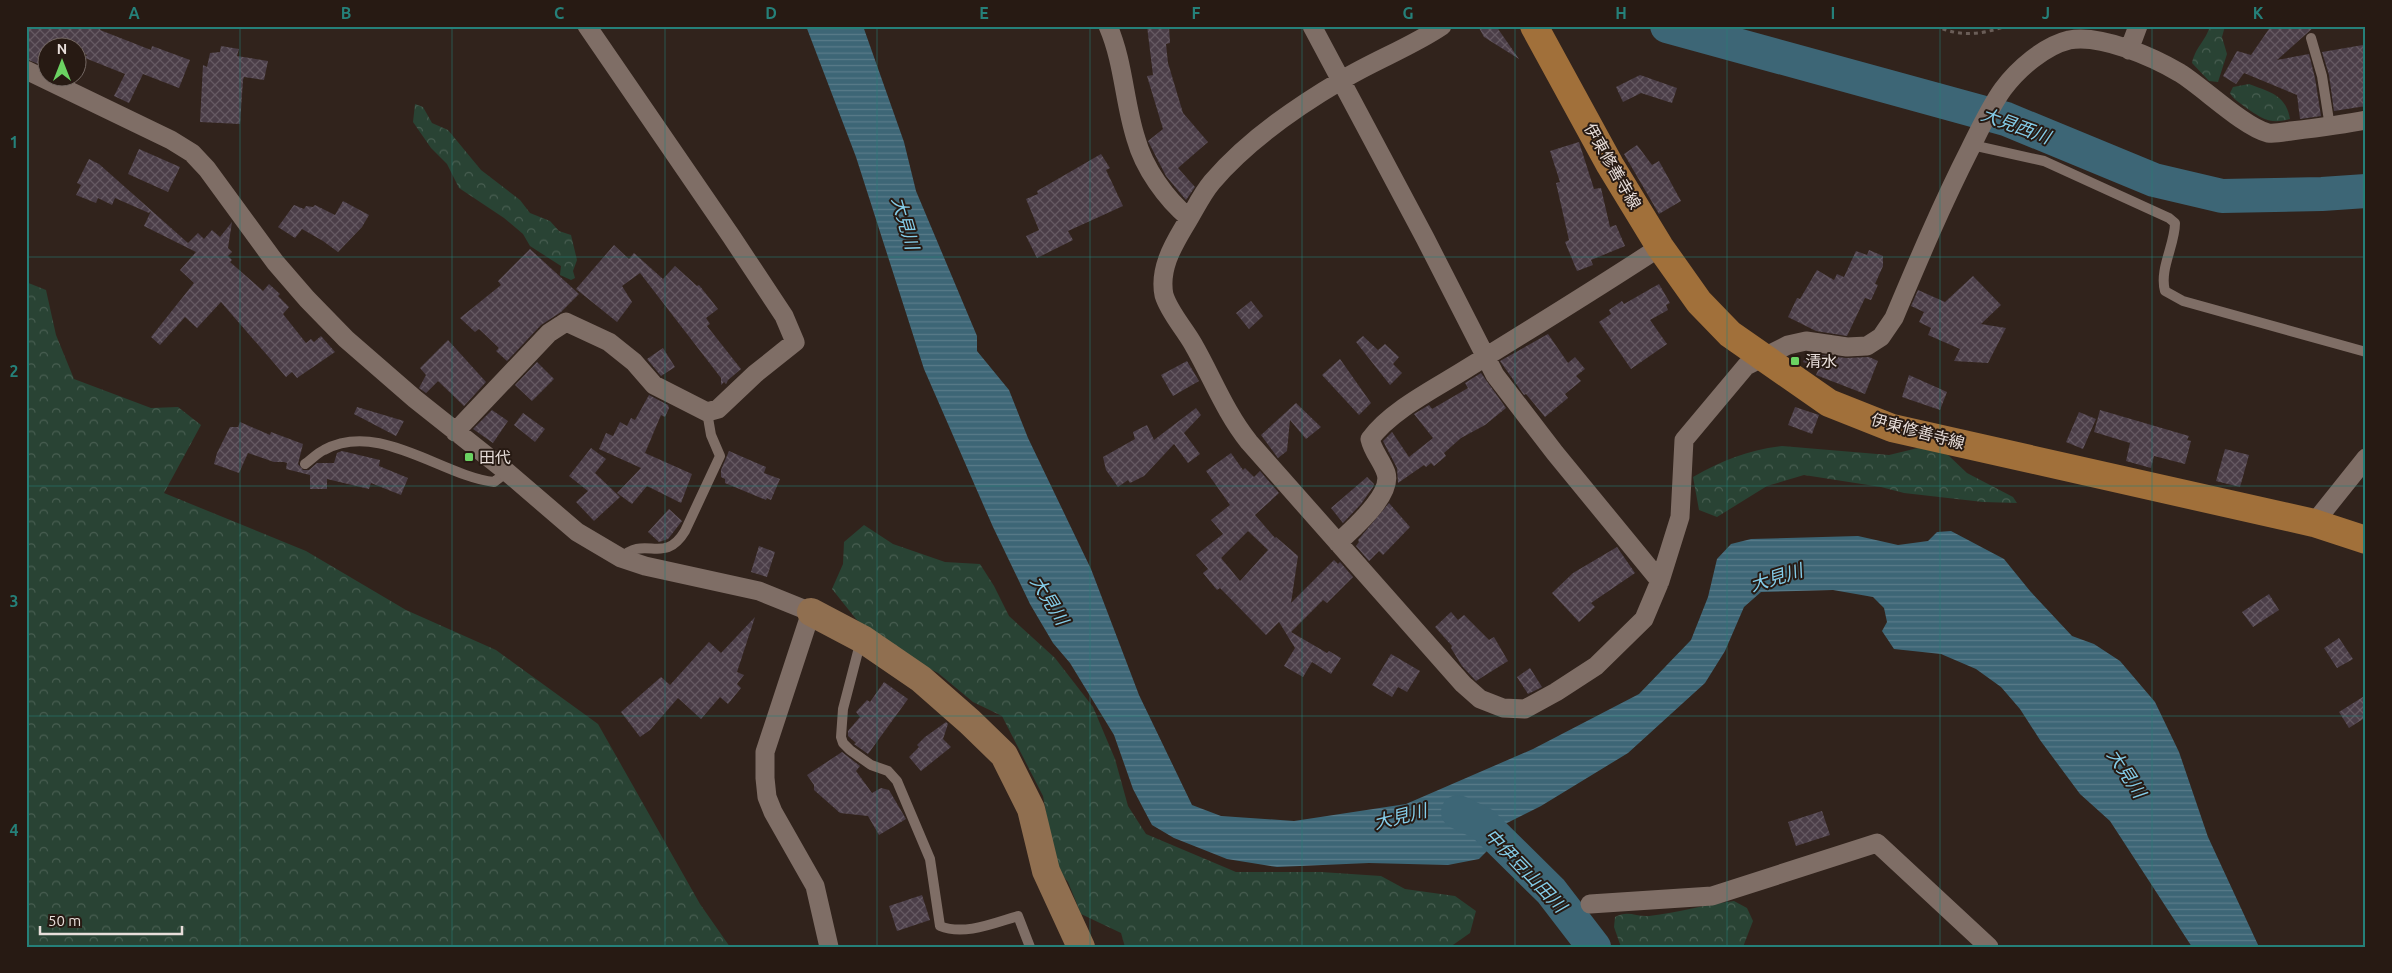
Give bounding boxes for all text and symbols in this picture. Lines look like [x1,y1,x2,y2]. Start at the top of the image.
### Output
text: A [128,4,140,22]
text: B [341,4,351,22]
text: C [554,4,564,22]
text: D [765,4,777,22]
text: E [979,4,989,22]
text: F [1192,4,1201,22]
text: G [1402,4,1414,22]
text: H [1615,4,1627,22]
text: I [1831,4,1835,22]
text: J [2042,4,2050,22]
text: K [2253,4,2264,22]
north arrow [38,38,88,88]
text: N [57,41,67,57]
water label: 大見西川 [1979,103,2055,147]
street label: 伊東修善寺線 [1581,120,1645,212]
text: 1 [9,133,19,151]
water label: 大見川 [889,194,924,254]
place label: 清水 [1805,352,1837,370]
marker: 清水 [1789,355,1801,367]
text: 2 [9,362,19,380]
street label: 伊東修善寺線 [1869,410,1967,452]
place label: 田代 [479,448,511,466]
marker: 田代 [463,451,475,463]
water label: 大見川 [1747,559,1807,594]
water label: 大見川 [1027,572,1074,630]
text: 3 [9,592,19,610]
water label: 大見川 [2104,745,2151,803]
water label: 大見川 [1371,799,1431,832]
text: 4 [9,821,19,839]
water label: 中伊豆山田川 [1481,824,1572,917]
scale bar [40,903,182,935]
text: 50 m [48,912,81,929]

